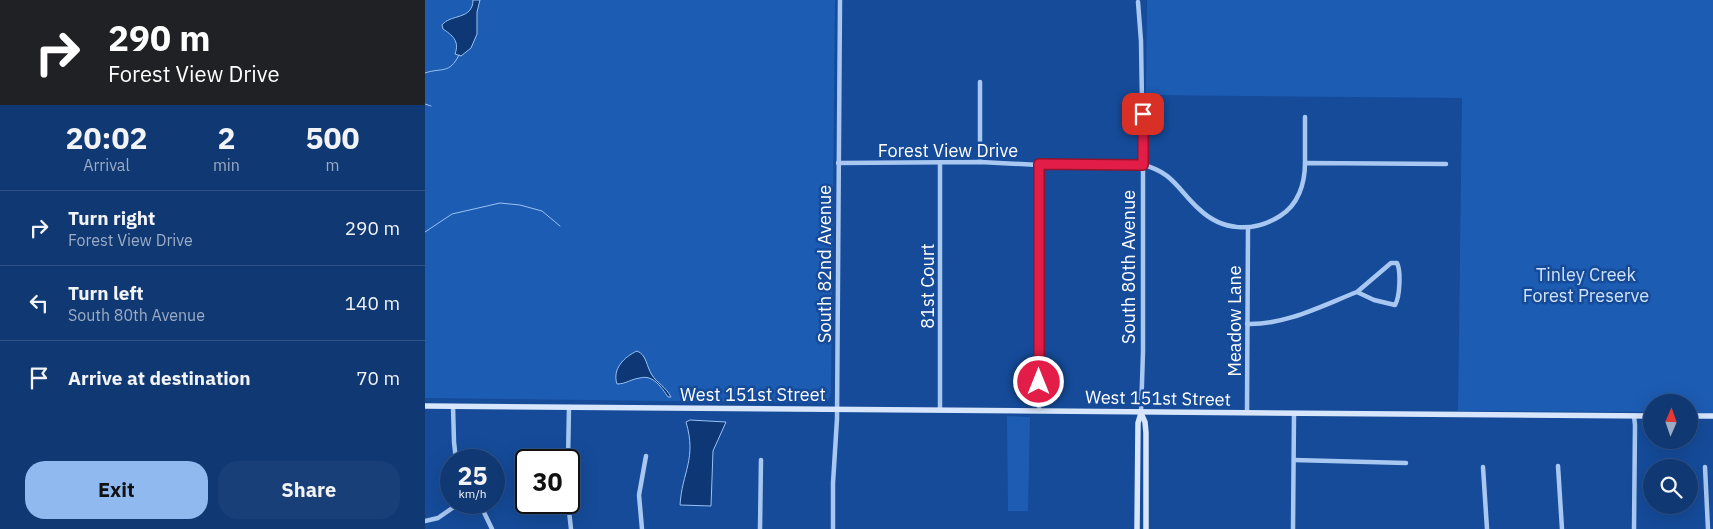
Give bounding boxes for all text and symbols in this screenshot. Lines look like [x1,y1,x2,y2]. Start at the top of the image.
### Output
text: 290 m [108,15,211,61]
icon: right [25,20,90,85]
text: Forest View Drive [108,59,280,88]
pin [1122,93,1164,135]
icon: arrive [1129,100,1157,128]
text: 20:02 [66,118,147,157]
text: 2 [217,118,235,157]
text: 500 [305,118,359,157]
street label: Forest View Drive [878,139,1018,162]
text: Arrival [83,155,130,175]
text: min [213,155,240,175]
text: m [325,155,339,175]
street label: South 82nd Avenue [813,185,836,343]
street label: South 80th Avenue [1117,190,1140,344]
text: Turn right [68,206,155,230]
icon: right [25,214,53,242]
text: 290 m [345,216,400,240]
text: Forest View Drive [68,230,193,250]
street label: 81st Court [916,243,939,329]
park label: Tinley Creek Forest Preserve [1523,263,1649,307]
street label: Meadow Lane [1223,265,1246,377]
text: Turn left [68,281,144,305]
icon: left [25,289,53,317]
text: 140 m [345,291,400,315]
text: South 80th Avenue [68,305,205,325]
position arrow [1012,355,1064,407]
icon: arrive [25,364,53,392]
text: Arrive at destination [68,366,251,390]
text: 70 m [356,366,400,390]
street label: West 151st Street [680,383,826,406]
street label: West 151st Street [1085,385,1231,411]
north arrow [1643,394,1697,449]
map controls [1643,394,1698,514]
speed limit sign: 30 [515,449,580,514]
text: 25 [457,459,488,492]
button: search [1643,459,1698,514]
button: Exit [25,461,208,519]
button: Share [218,461,400,519]
text: km/h [458,486,487,501]

